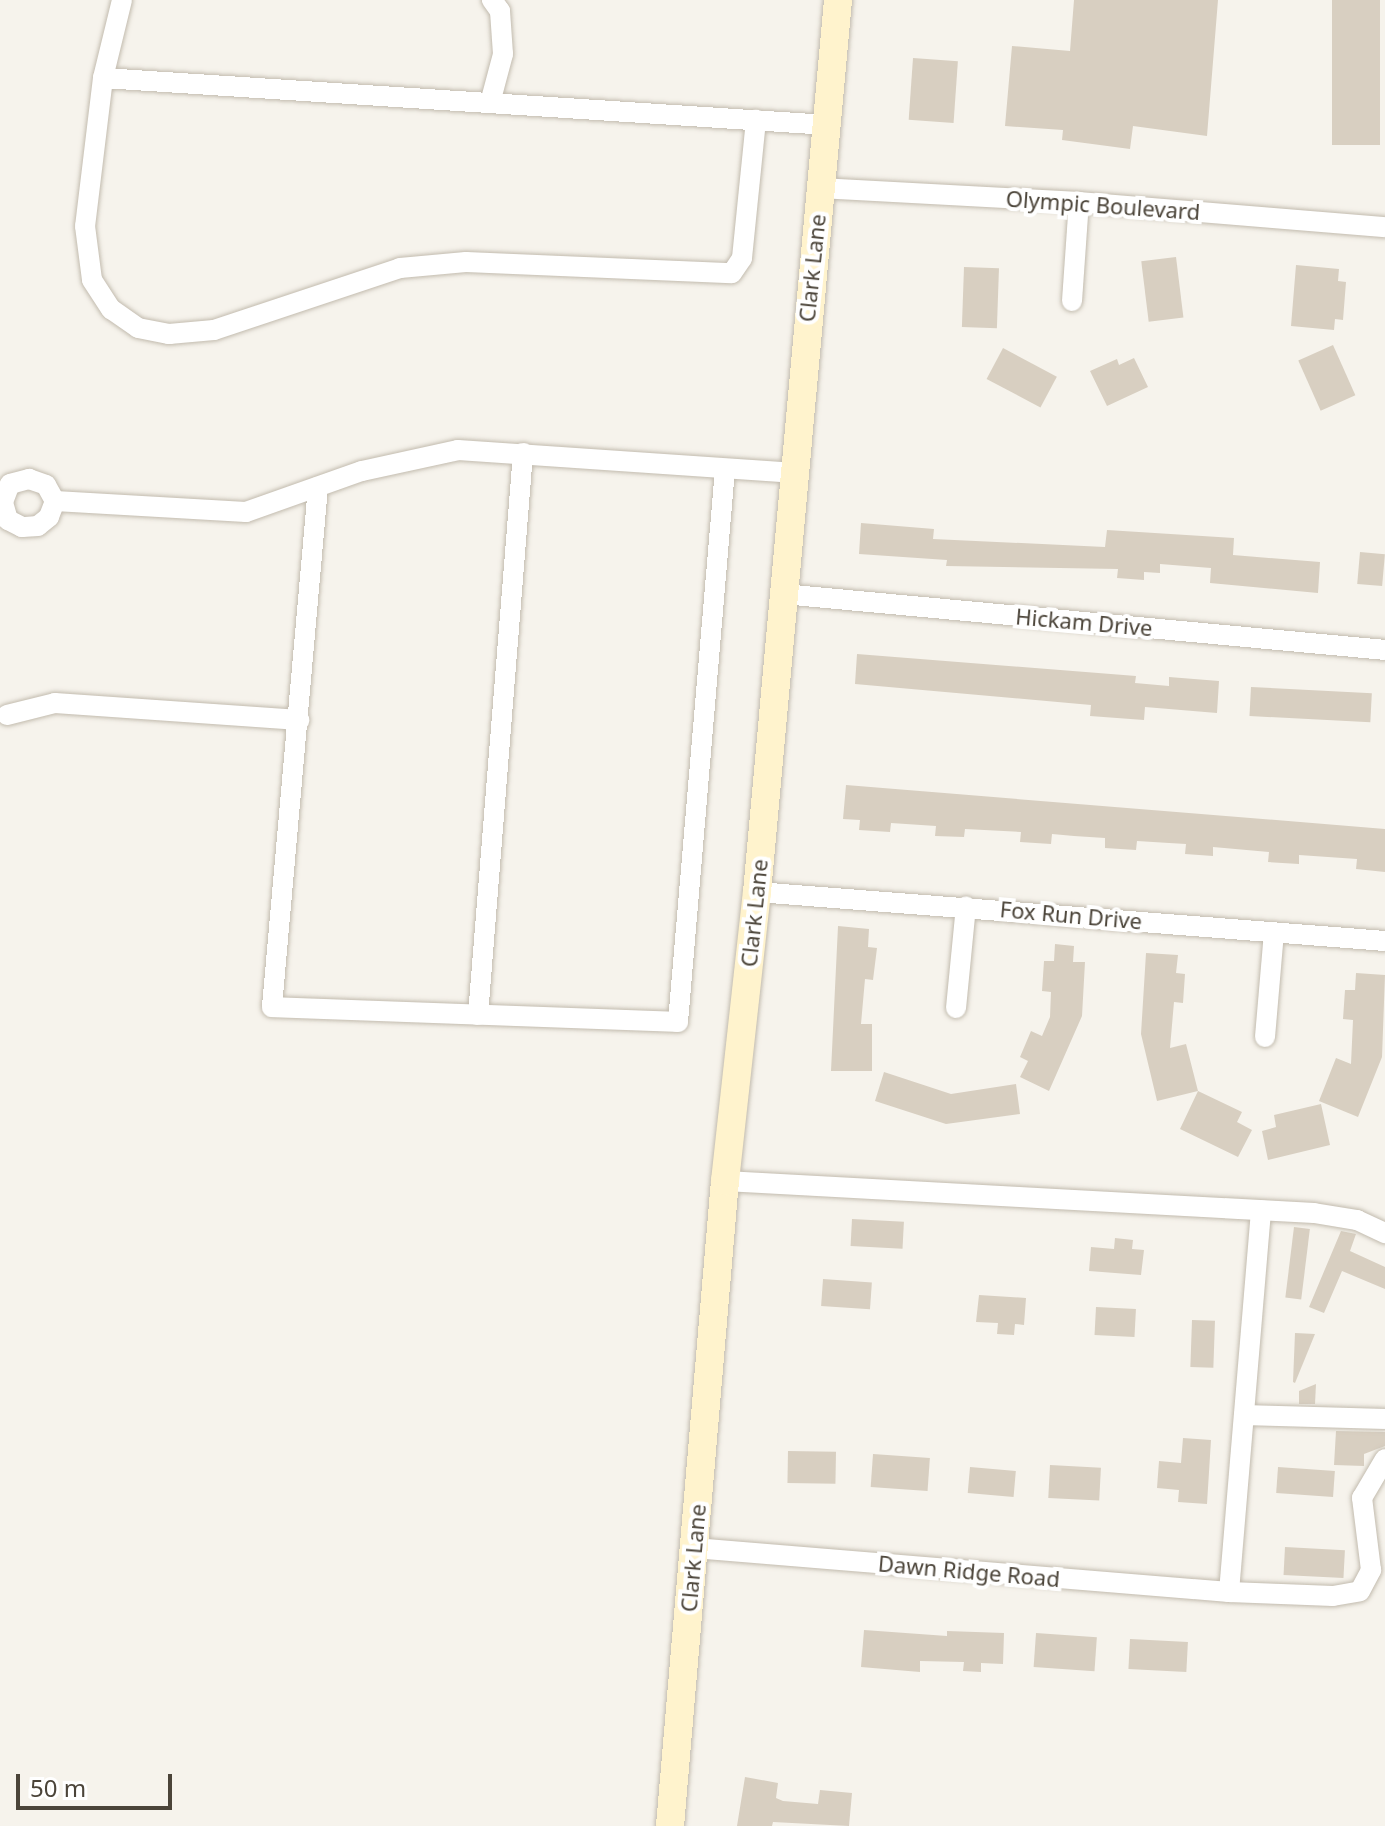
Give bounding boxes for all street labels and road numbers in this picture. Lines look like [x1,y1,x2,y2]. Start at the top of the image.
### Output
street label: Olympic Boulevard [1005,185,1201,225]
street label: Clark Lane [793,213,831,323]
street label: Hickam Drive [1014,603,1154,641]
street label: Clark Lane [735,858,773,968]
street label: Fox Run Drive [999,896,1143,934]
street label: Clark Lane [675,1503,711,1613]
street label: Dawn Ridge Road [877,1550,1061,1592]

